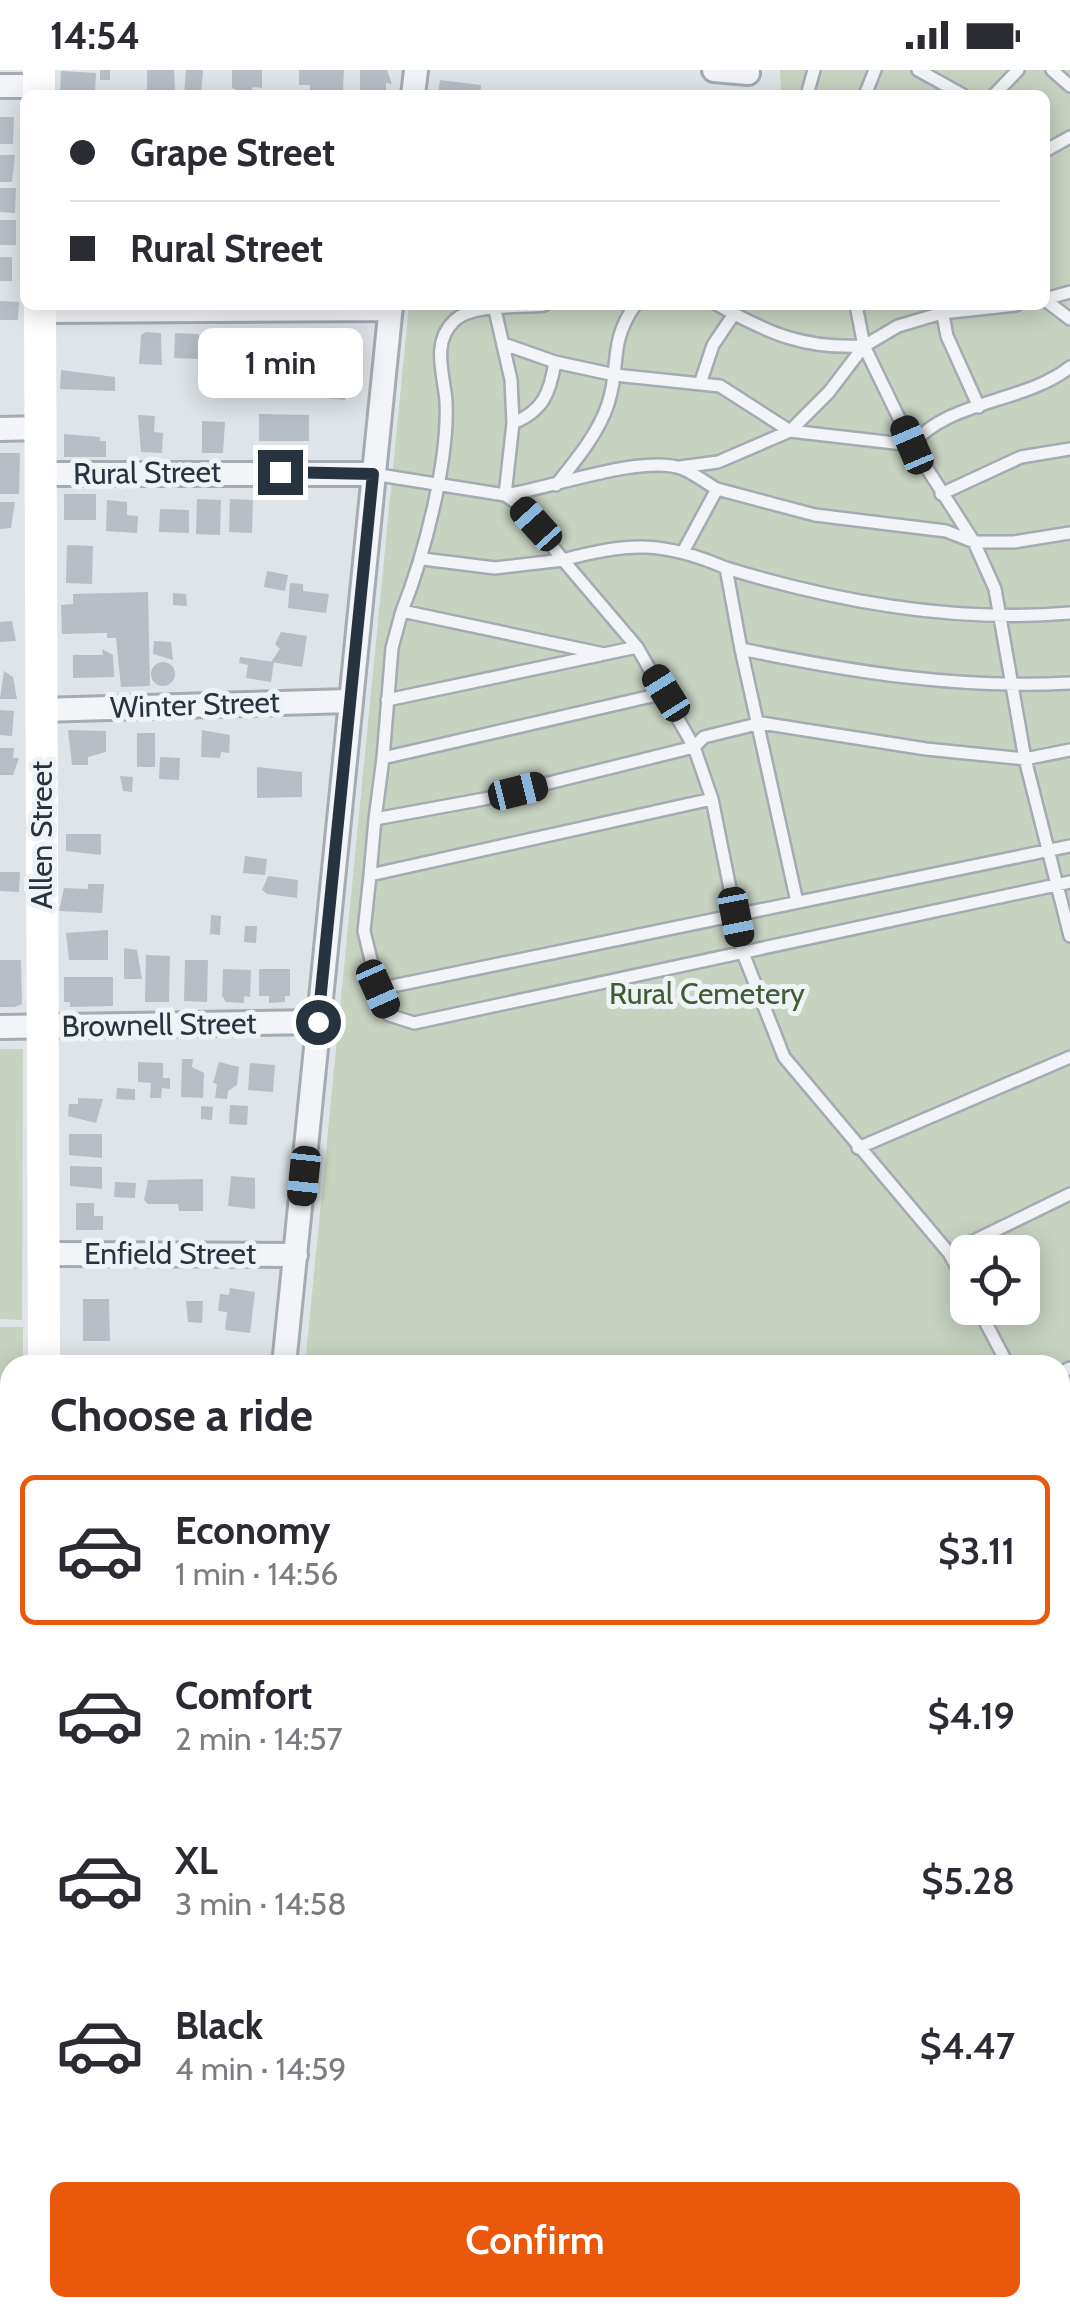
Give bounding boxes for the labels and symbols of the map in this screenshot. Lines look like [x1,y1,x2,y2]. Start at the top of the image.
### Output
callout: 1 min [198,327,362,397]
car [886,412,938,478]
route end [258,450,303,495]
street label: Rural Street [73,453,221,492]
car [505,492,567,556]
car [637,660,695,726]
street label: Winter Street [109,683,280,726]
street label: Allen Street [23,761,60,909]
car [485,769,551,813]
car [716,885,756,949]
car [352,955,404,1023]
park label: Rural Cemetery [609,975,805,1012]
route start [296,1000,341,1045]
street label: Brownell Street [61,1004,257,1045]
car [286,1145,322,1207]
street label: Enfield Street [84,1235,256,1272]

